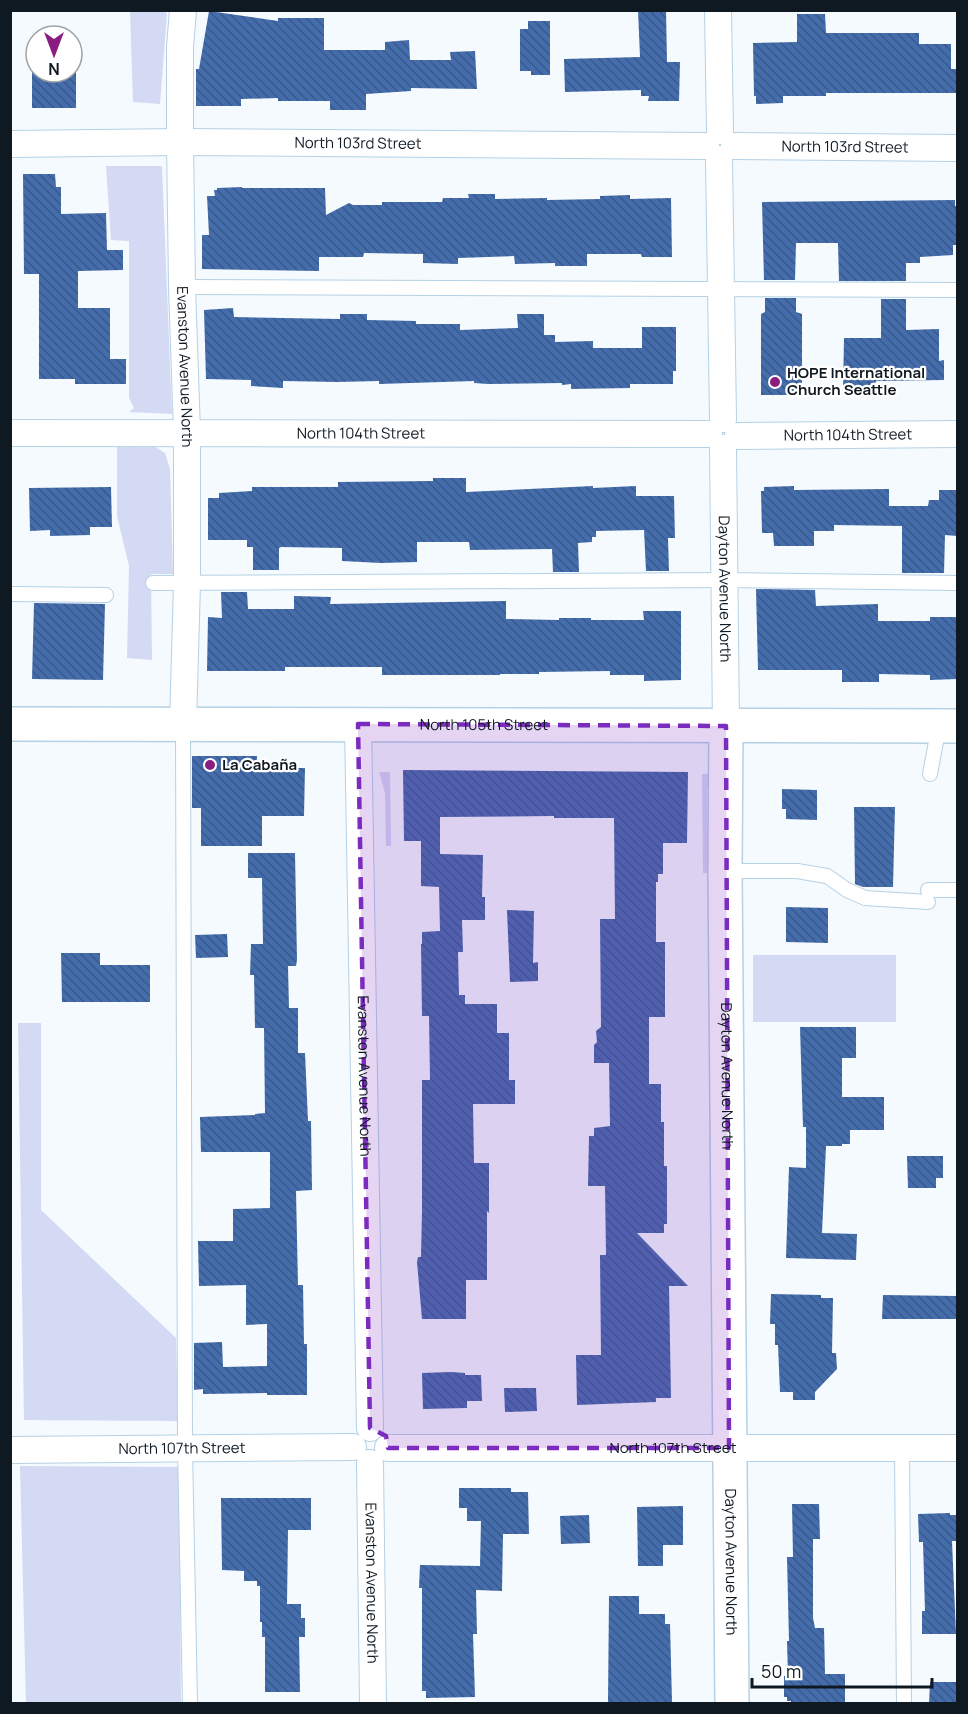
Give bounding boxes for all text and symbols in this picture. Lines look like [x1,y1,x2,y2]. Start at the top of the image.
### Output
north arrow [24,24,84,84]
text: N [48,58,60,80]
street label: North 103rd Street [294,132,422,154]
street label: North 103rd Street [781,135,909,158]
street label: Evanston Avenue North [172,286,198,448]
place label: HOPE International Church Seattle [787,362,925,400]
marker: HOPE International Church Seattle [768,375,782,389]
street label: North 104th Street [297,422,425,444]
street label: North 104th Street [784,423,912,446]
street label: Dayton Avenue North [714,515,736,663]
street label: North 105th Street [420,714,548,735]
place label: La Cabaña [222,754,297,775]
marker: La Cabaña [203,758,217,772]
street label: Evanston Avenue North [353,995,376,1157]
street label: Dayton Avenue North [716,1002,738,1150]
street label: North 107th Street [118,1437,246,1459]
street label: North 107th Street [609,1437,737,1458]
street label: Dayton Avenue North [720,1488,742,1636]
street label: Evanston Avenue North [360,1502,383,1664]
scale bar [752,1651,932,1689]
text: 50 m [761,1659,801,1683]

